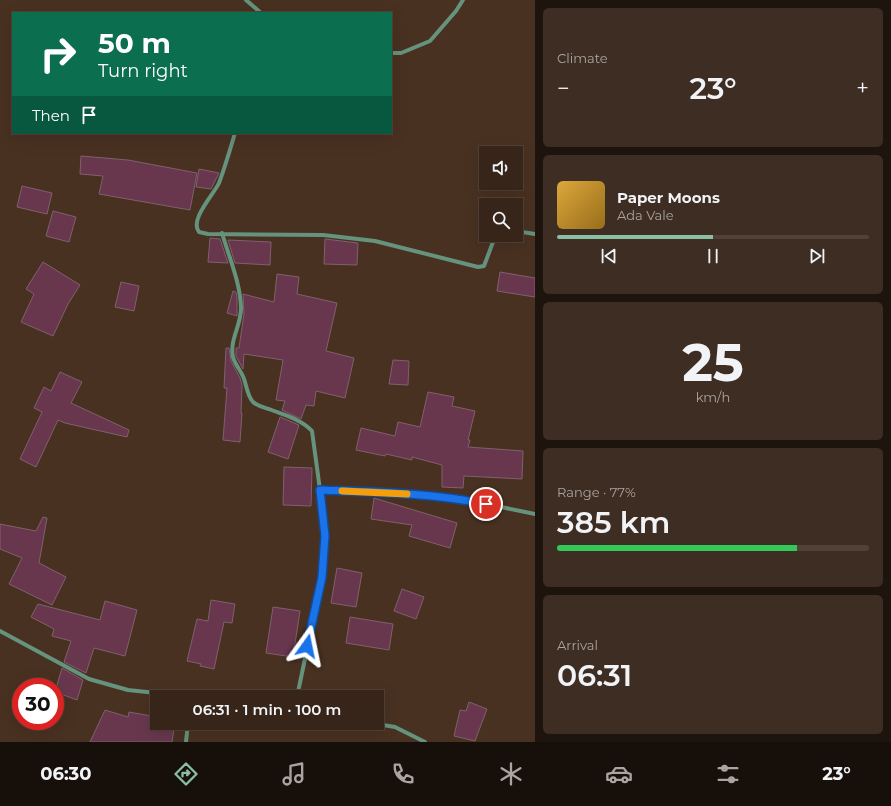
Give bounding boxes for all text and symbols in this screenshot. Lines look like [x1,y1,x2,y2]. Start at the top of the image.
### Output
text: 50 m [98,26,171,60]
icon: right [32,28,84,80]
text: Climate [557,50,608,66]
text: Turn right [98,60,188,82]
text: 23° [689,70,737,107]
text: − [557,75,570,102]
text: + [856,75,869,102]
icon: arrive [78,104,100,126]
text: Then [32,106,70,125]
map controls [479,146,523,242]
button: sound [479,146,523,190]
text: Paper Moons [617,188,720,207]
button: search [479,198,523,242]
text: Ada Vale [617,207,674,223]
icon: previous [598,245,620,267]
icon: pause [702,245,724,267]
icon: next [806,245,828,267]
text: 25 [682,331,744,394]
text: km/h [696,389,730,405]
text: Range · 77% [557,484,636,500]
pin [469,487,503,521]
icon: arrive [475,493,497,515]
text: 385 km [557,504,670,541]
position arrow [286,625,328,667]
text: Arrival [557,637,598,653]
text: 06:31 [557,657,632,694]
speed limit sign: 30 [12,678,64,730]
text: 06:31 · 1 min · 100 m [193,700,341,719]
icon: directions [172,760,200,788]
icon: music [280,760,308,788]
icon: phone [389,760,417,788]
icon: climate [497,760,525,788]
icon: car [605,760,633,788]
icon: filters [714,760,742,788]
text: 06:30 [40,763,91,785]
text: 23° [822,763,851,785]

